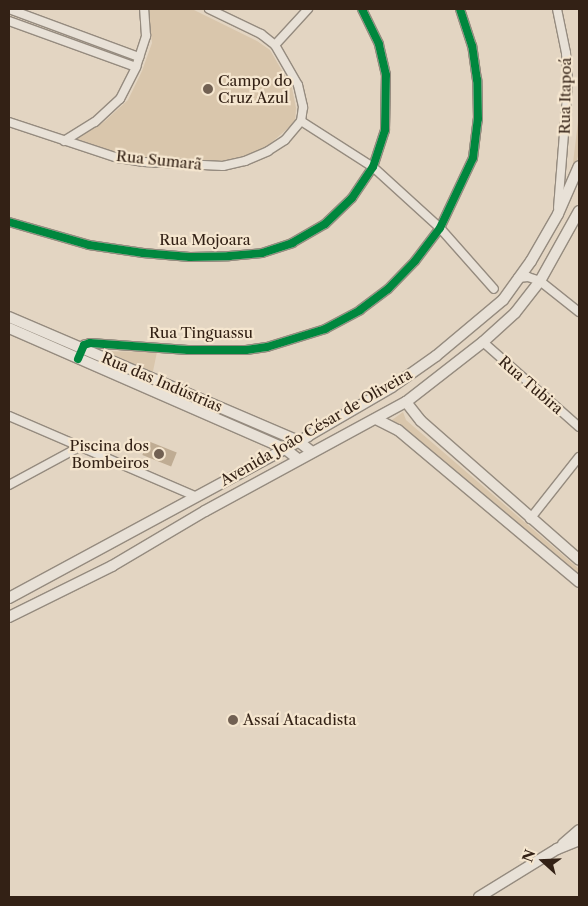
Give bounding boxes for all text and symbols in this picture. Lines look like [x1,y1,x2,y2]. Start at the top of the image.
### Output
street label: Rua Itapoá [555,57,575,135]
place label: Campo do Cruz Azul [218,71,292,106]
marker: Campo do Cruz Azul [202,83,214,95]
street label: Rua Sumarã [115,147,203,173]
street label: Rua Mojoara [159,231,251,249]
street label: Rua Tinguassu [149,324,253,342]
street label: Rua das Indústrias [99,348,225,416]
street label: Rua Tubira [495,352,567,418]
street label: Avenida João César de Oliveira [217,364,415,490]
place label: Piscina dos Bombeiros [69,436,149,471]
marker: Piscina dos Bombeiros [153,448,165,460]
place label: Assaí Atacadista [243,711,357,729]
marker: Assaí Atacadista [227,714,239,726]
north arrow [518,836,568,886]
text: N [518,847,539,865]

